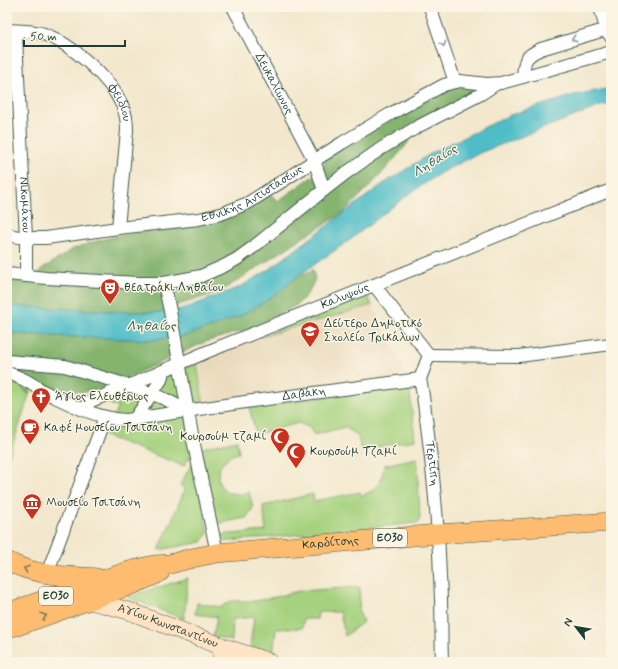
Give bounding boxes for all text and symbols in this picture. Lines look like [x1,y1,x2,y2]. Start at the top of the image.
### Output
scale bar [24,22,125,48]
text: 50 m [30,29,57,45]
one-way arrow [570,34,577,43]
one-way arrow [438,40,446,47]
street label: Δευκαλίωνος [251,50,297,118]
street label: Φειδίου [103,80,135,123]
water label: Ληθαίος [410,140,461,181]
street label: Εθνικής Αντιστάσεως [200,162,306,226]
street label: Νικομάχου [15,176,34,234]
theatre icon: θεατράκι Ληθαίου [99,277,121,305]
place label: θεατράκι Ληθαίου [124,280,224,296]
street label: Καλυψούς [319,280,372,313]
place label: Δεύτερο Δημοτικό Σχολείο Τρικάλων [324,316,422,346]
water label: Ληθαίος [126,318,177,335]
school or university icon: Δεύτερο Δημοτικό Σχολείο Τρικάλων [299,320,321,348]
street label: Δαβάκη [281,383,327,405]
church icon: Άγιος Ελευθέριος [30,386,52,414]
place label: Άγιος Ελευθέριος [55,388,148,405]
cafe icon: Καφέ μουσείου Τσιτσάνη [19,417,41,445]
place label: Καφέ μουσείου Τσιτσάνη [44,419,173,436]
mosque icon: Κουρσούμ τζαμί [269,426,291,454]
place label: Κουρσούμ τζαμί [180,429,267,445]
street label: Τερτίπη [421,440,442,487]
mosque icon: Κουρσούμ Τζαμί [285,441,307,469]
place label: Κουρσούμ Τζαμί [310,444,397,460]
museum icon: Μουσείο Τσιτσάνη [21,492,43,520]
place label: Μουσείο Τσιτσάνη [46,495,141,511]
road number: ΕΟ30 [373,529,407,547]
street label: Καρδίτσης [302,533,360,554]
one-way arrow [22,566,29,574]
road number: ΕΟ30 [39,587,73,605]
street label: Αγίου Κωνσταντίνου [116,600,221,652]
north arrow [556,607,596,647]
one-way arrow [40,612,47,620]
text: N [560,616,576,629]

